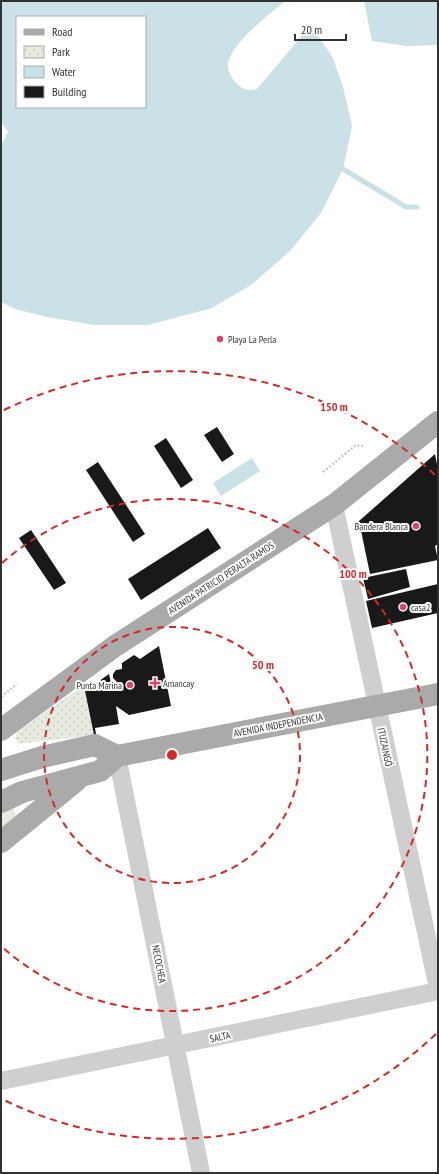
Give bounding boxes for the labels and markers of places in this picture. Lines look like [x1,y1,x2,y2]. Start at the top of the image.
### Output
place label: Playa La Perla [228,333,276,346]
marker: Playa La Perla [215,334,225,344]
place label: Bandera Blanca [355,520,408,533]
marker: Bandera Blanca [411,521,421,531]
place label: casa2 [411,601,430,614]
marker: casa2 [398,602,408,612]
place label: Amancay [163,677,194,690]
marker: Amancay [150,678,160,688]
place label: Punta Marina [76,679,122,692]
marker: Punta Marina [125,680,135,690]
centre of rings [165,748,179,762]

